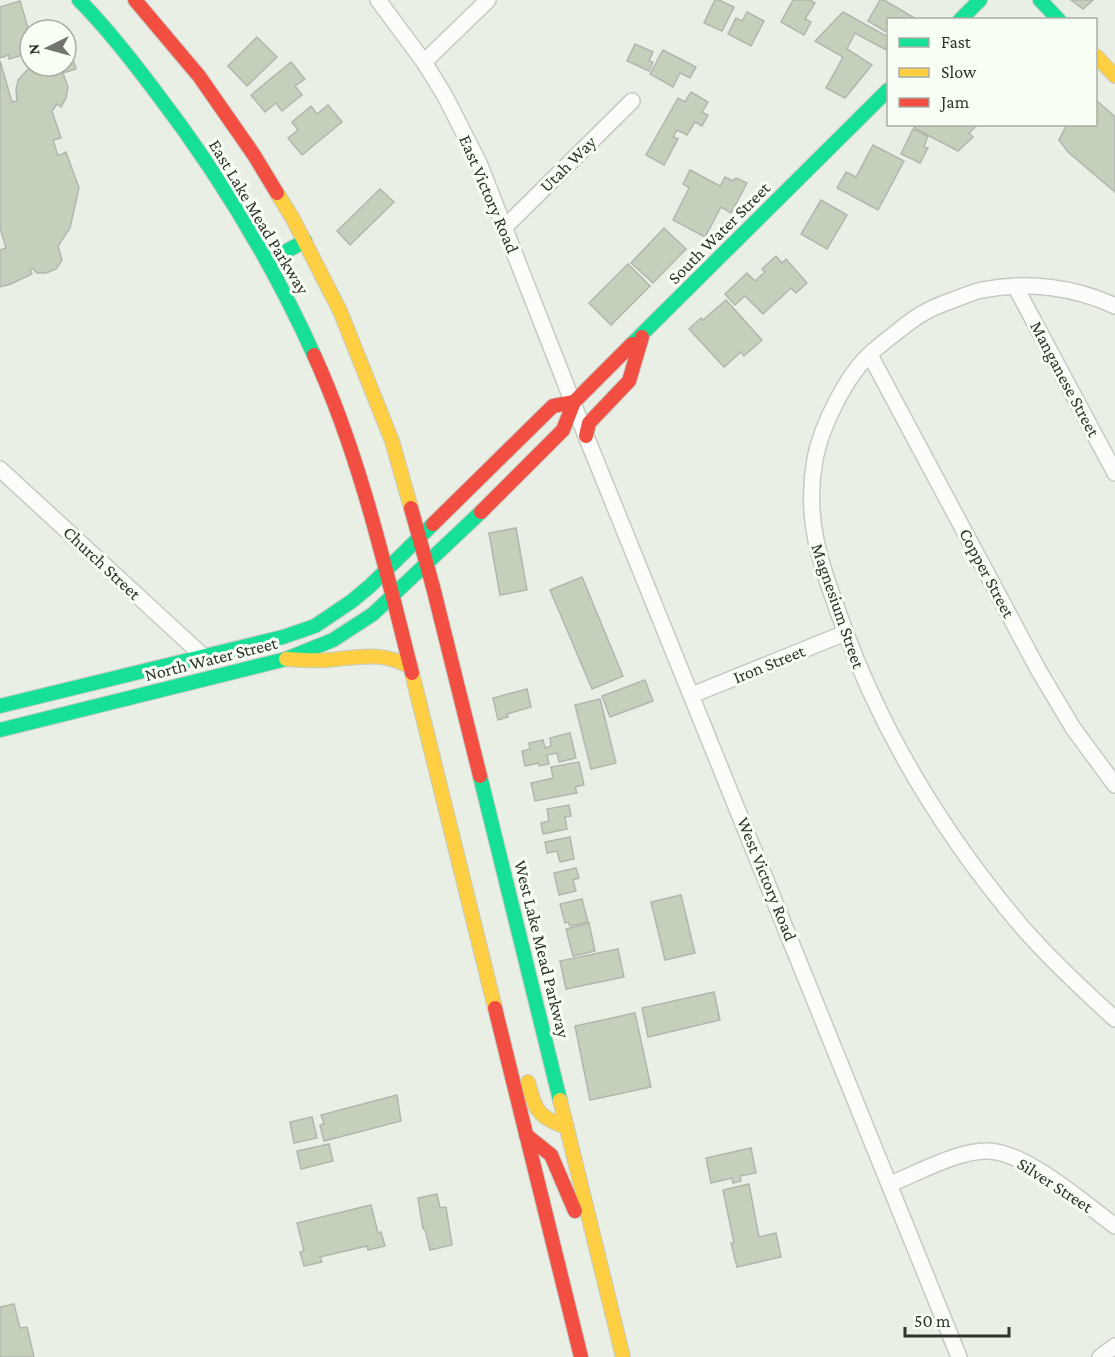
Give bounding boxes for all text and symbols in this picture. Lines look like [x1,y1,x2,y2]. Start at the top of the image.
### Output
north arrow [18,18,78,78]
legend [887,18,1097,126]
text: Fast [941,32,972,52]
text: N [25,43,42,55]
text: Slow [941,62,977,82]
text: Jam [939,92,970,112]
street label: Utah Way [536,131,601,196]
street label: East Victory Road [455,132,523,256]
street label: East Lake Mead Parkway [205,136,314,299]
street label: South Water Street [664,177,775,288]
street label: Manganese Street [1026,318,1104,441]
street label: Church Street [59,522,146,605]
street label: Copper Street [955,525,1019,622]
street label: Magnesium Street [807,541,869,672]
street label: North Water Street [143,633,280,685]
street label: Iron Street [730,640,809,687]
street label: West Victory Road [733,814,801,944]
street label: West Lake Mead Parkway [510,858,574,1041]
street label: Silver Street [1014,1153,1097,1217]
scale bar [905,1300,1008,1338]
text: 50 m [914,1311,951,1331]

